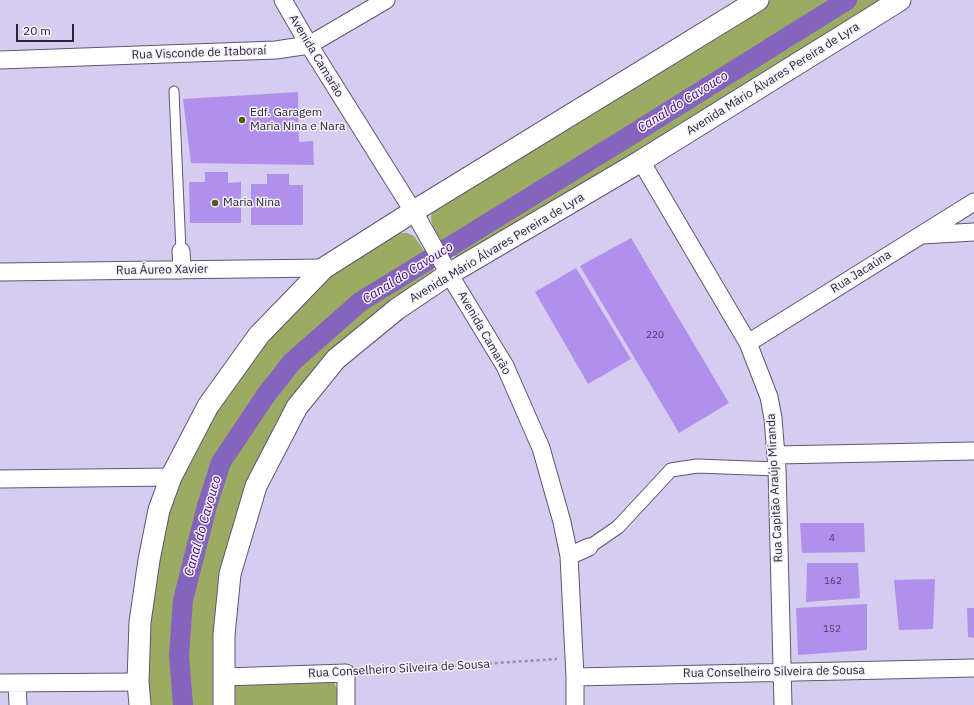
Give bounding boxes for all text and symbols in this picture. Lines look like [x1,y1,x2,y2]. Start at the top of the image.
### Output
street label: Avenida Camarão [286,12,346,100]
scale bar [18,16,76,42]
street label: Avenida Mário Álvares Pereira de Lyra [684,20,862,138]
text: 20 m [23,23,51,38]
street label: Rua Visconde de Itaboraí [131,43,267,63]
water label: Canal do Cavouco [635,68,731,136]
place label: Edf. Garagem Maria Nina e Nara [250,106,345,134]
marker: Edf. Garagem Maria Nina e Nara [237,115,247,125]
street label: Avenida Mário Álvares Pereira de Lyra [407,190,587,306]
place label: Maria Nina [223,196,281,210]
marker: Maria Nina [210,198,220,208]
water label: Canal do Cavouco [360,239,456,307]
street label: Rua Jacaúna [828,248,894,296]
street label: Rua Áureo Xavier [116,262,208,278]
street label: Avenida Camarão [454,289,514,377]
house number: 220 [646,329,664,341]
street label: Rua Capitão Araújo Miranda [764,413,786,563]
water label: Canal do Cavouco [181,474,225,578]
house number: 4 [829,532,835,544]
house number: 162 [824,575,842,587]
house number: 152 [823,623,841,635]
street label: Rua Conselheiro Silveira de Sousa [308,657,490,681]
street label: Rua Conselheiro Silveira de Sousa [683,663,865,681]

